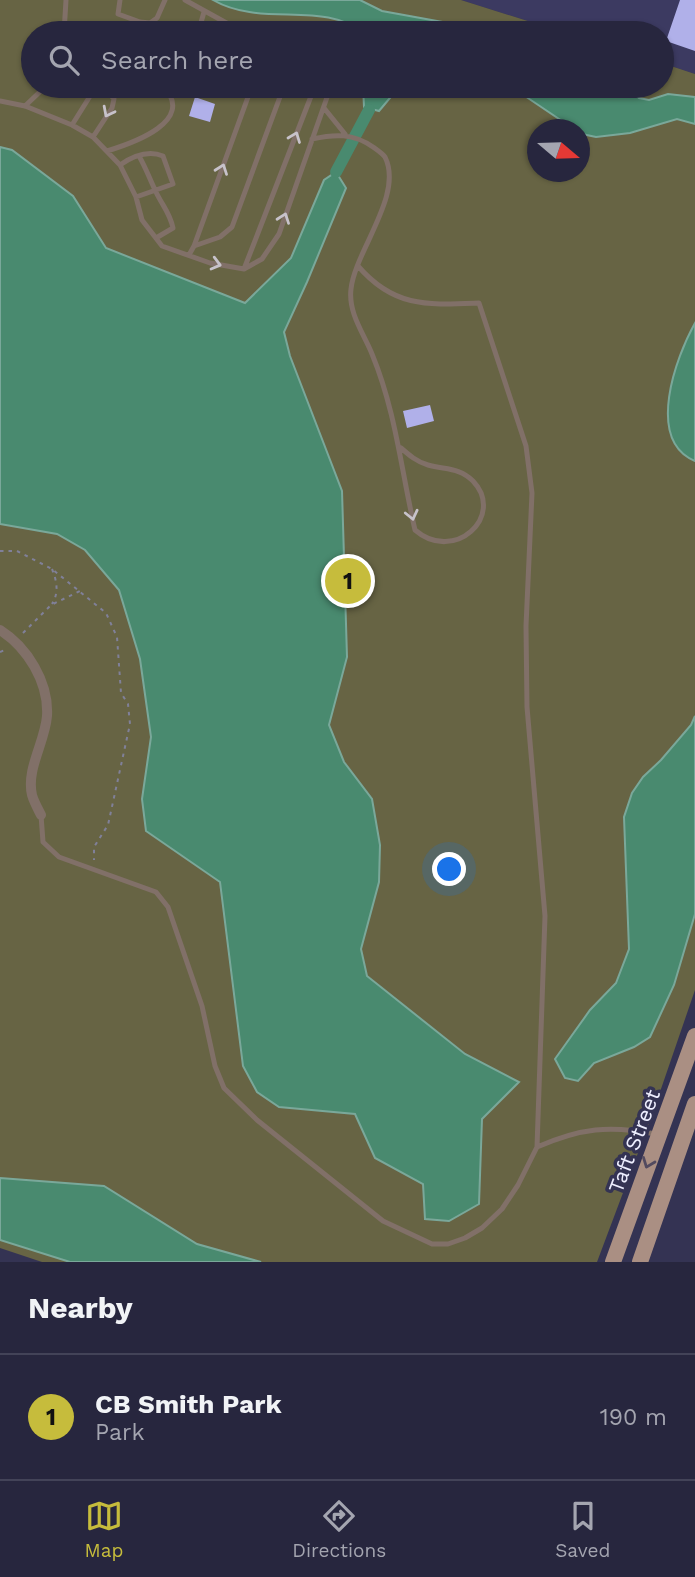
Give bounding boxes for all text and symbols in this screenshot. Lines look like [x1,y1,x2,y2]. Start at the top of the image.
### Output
search box [21,21,674,98]
icon: search [45,41,83,79]
text: Search here [101,45,253,75]
one-way arrow [102,105,116,117]
north arrow [527,119,590,182]
one-way arrow [287,132,301,144]
one-way arrow [214,164,228,176]
one-way arrow [276,212,290,224]
one-way arrow [210,256,222,270]
one-way arrow [404,509,418,521]
pin: 1 [325,555,371,607]
your location [432,852,466,886]
street label: Taft Street [603,1086,665,1196]
one-way arrow [642,1157,656,1169]
text: Nearby [28,1290,133,1325]
text: CB Smith Park [95,1389,282,1419]
text: 1 [46,1404,56,1431]
text: 190 m [600,1404,667,1431]
text: Park [95,1419,144,1446]
tab: Map [85,1497,123,1562]
tab: Directions [292,1497,386,1562]
tab: Saved [555,1497,610,1562]

